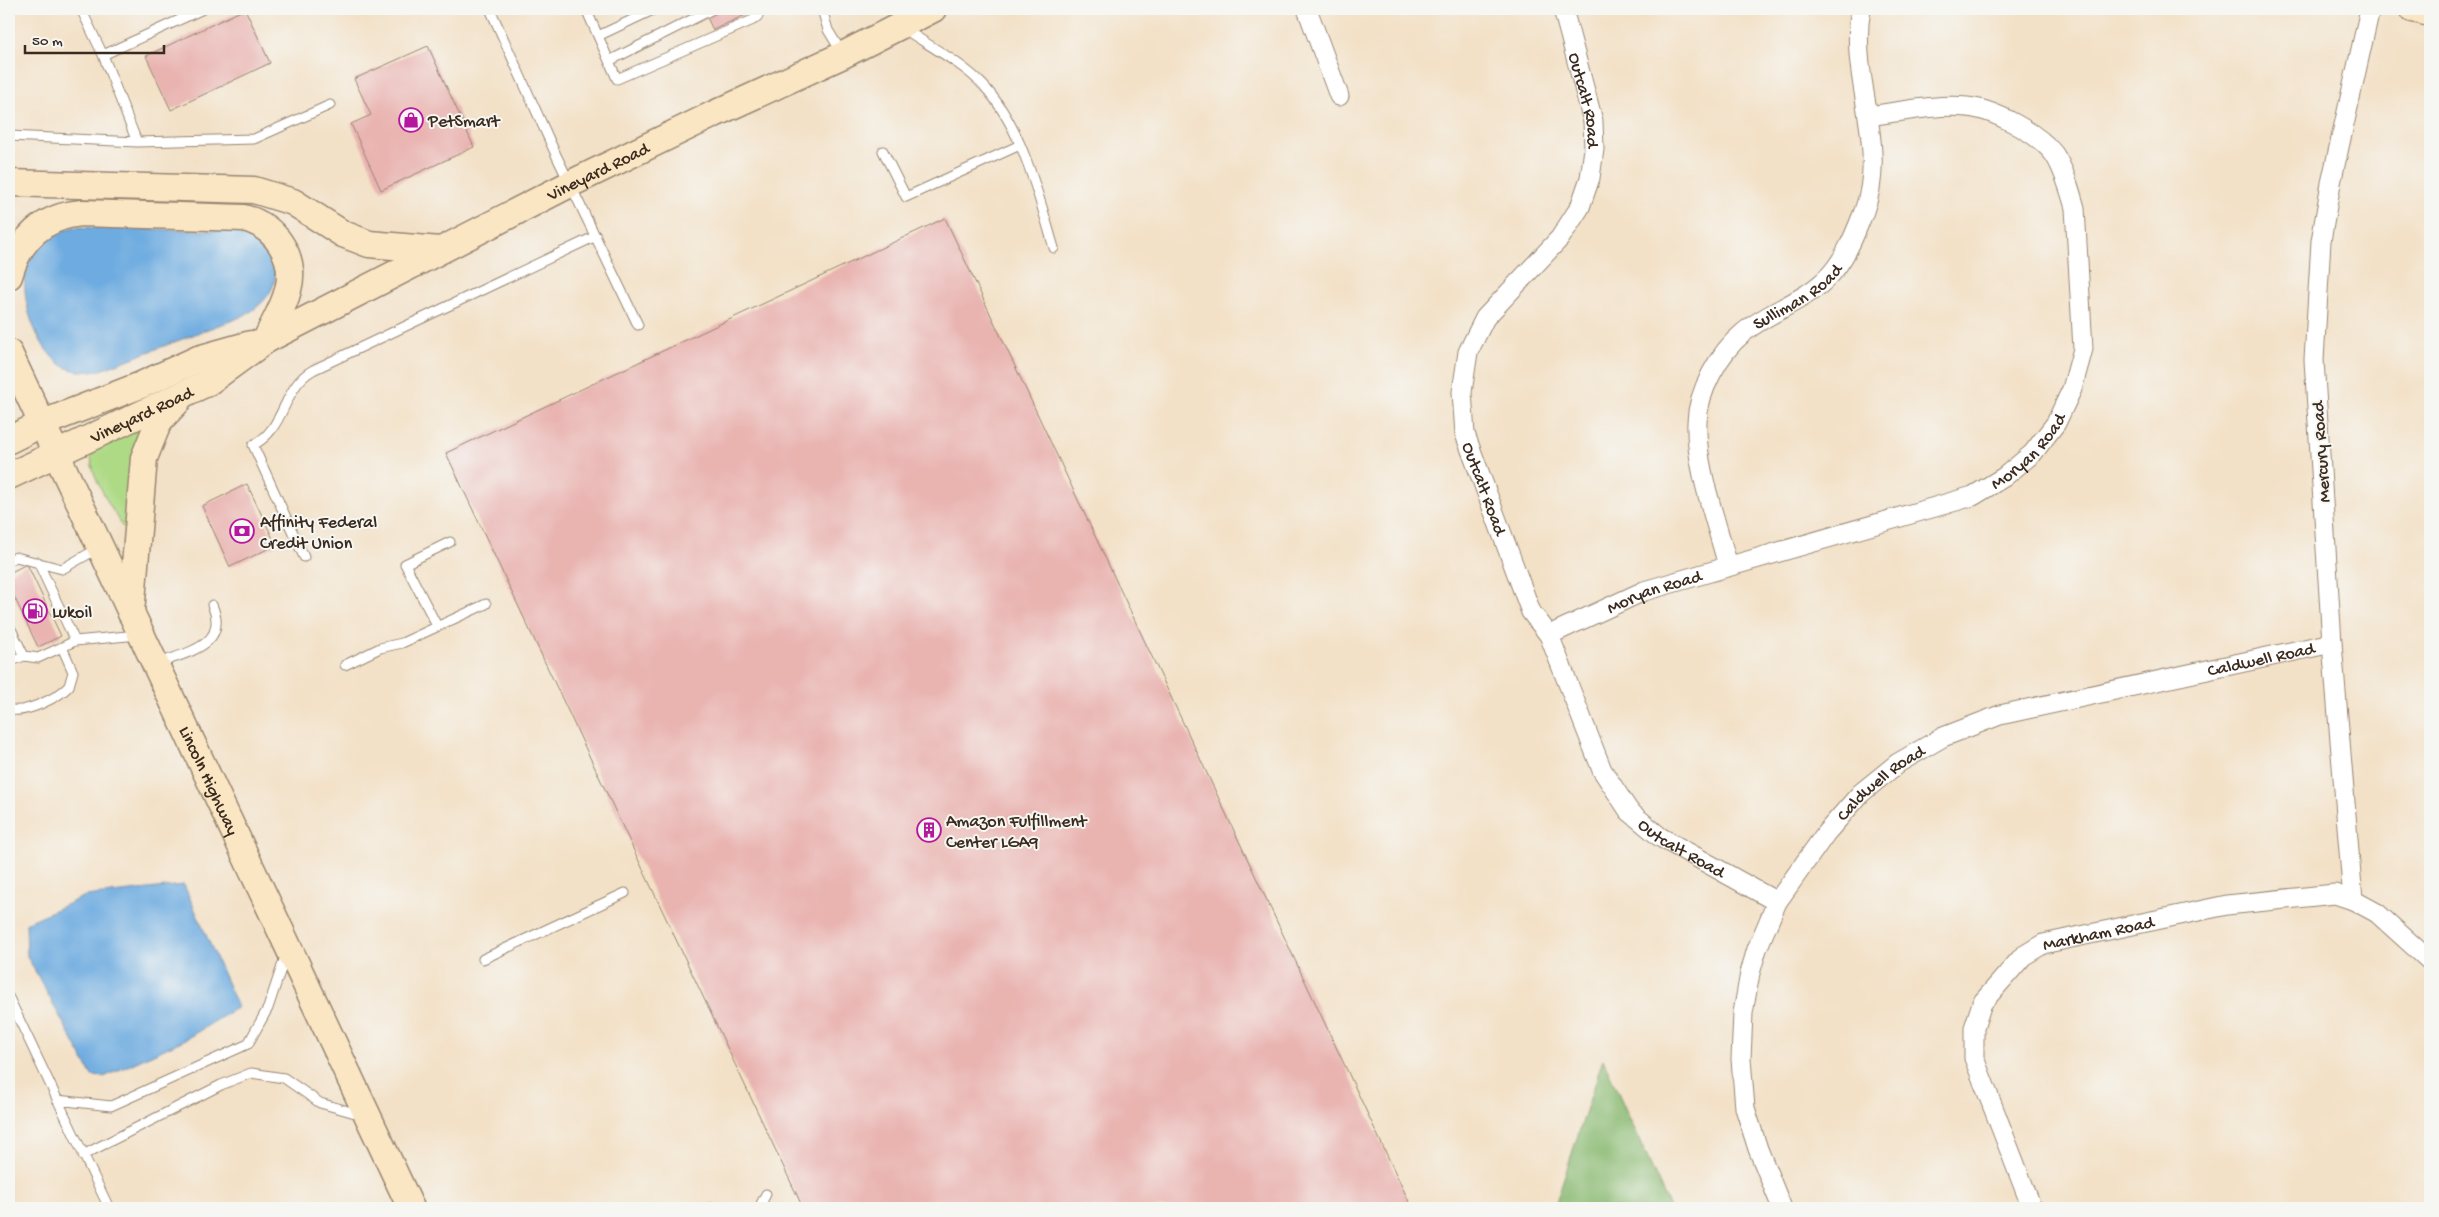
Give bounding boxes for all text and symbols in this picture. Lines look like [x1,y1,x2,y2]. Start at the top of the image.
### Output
scale bar [25,22,164,54]
text: 50 m [32,33,63,51]
street label: Outcalt Road [1562,51,1602,150]
shop icon: PetSmart [398,107,424,133]
place label: PetSmart [427,112,501,133]
street label: Vineyard Road [543,139,654,207]
street label: Sulliman Road [1750,259,1849,336]
street label: Vineyard Road [87,382,198,450]
street label: Mercury Road [2308,399,2337,503]
street label: Moryan Road [1988,410,2073,495]
street label: Outcalt Road [1456,440,1510,540]
place label: Affinity Federal Credit Union [260,513,377,555]
bank icon: Affinity Federal Credit Union [229,518,255,544]
street label: Moryan Road [1604,567,1706,620]
fuel station icon: Lukoil [22,598,48,624]
place label: Lukoil [52,603,92,624]
street label: Caldwell Road [2206,639,2318,683]
street label: Lincoln Highway [173,723,242,839]
street label: Caldwell Road [1833,741,1930,826]
place label: Amazon Fulfillment Center LGA9 [946,812,1088,854]
street label: Outcalt Road [1633,815,1729,885]
building icon: Amazon Fulfillment Center LGA9 [916,817,942,843]
street label: Markham Road [2041,913,2157,957]

